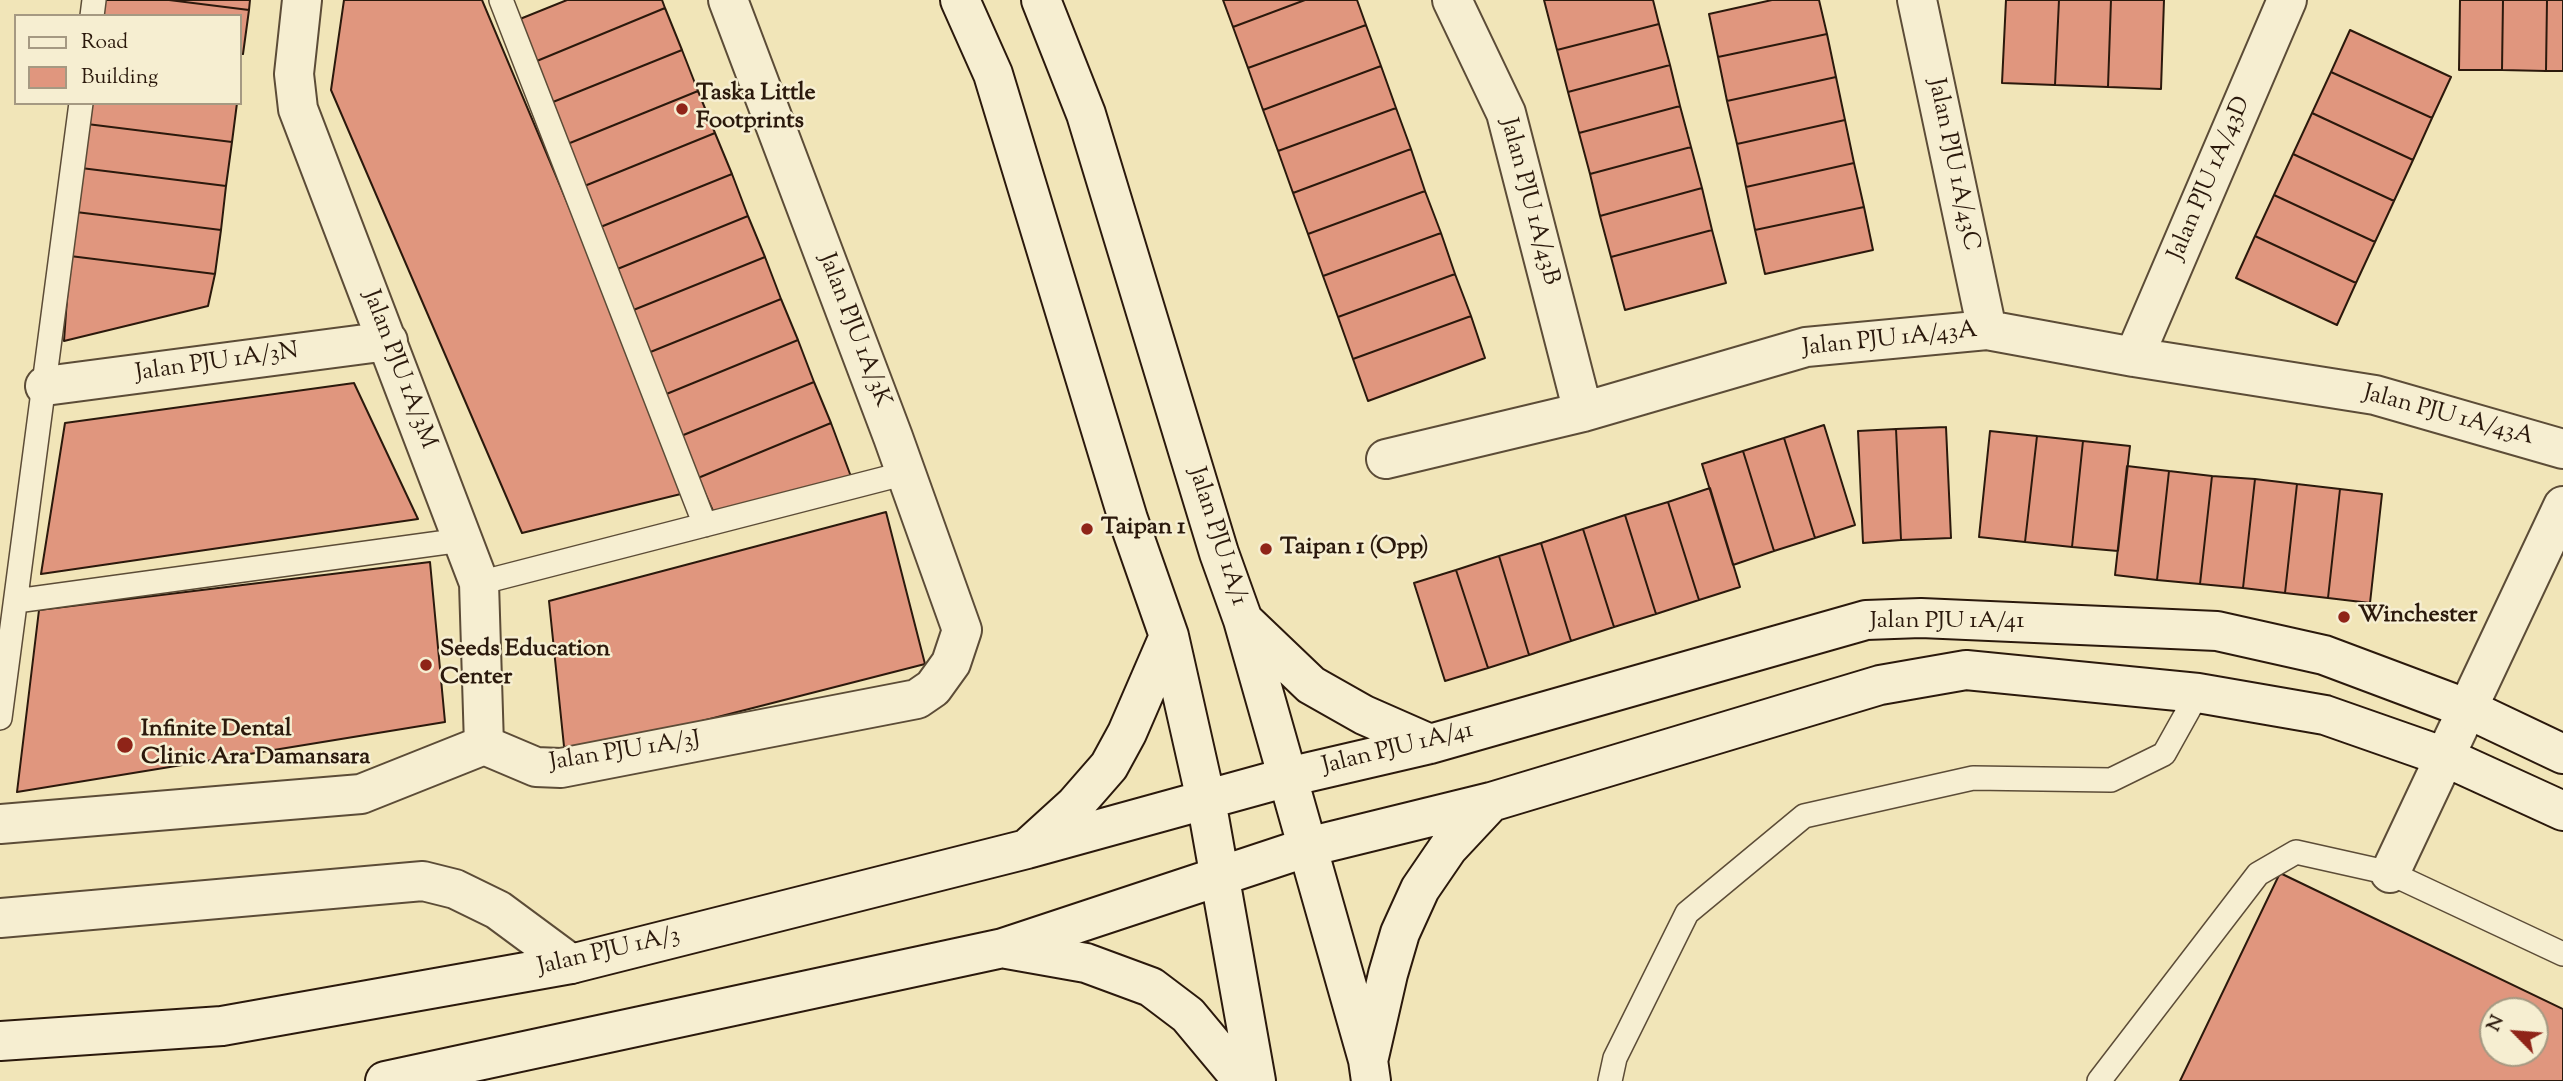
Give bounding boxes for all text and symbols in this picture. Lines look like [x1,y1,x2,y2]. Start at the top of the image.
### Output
legend [14,14,242,105]
text: Road [81,28,128,58]
text: Building [81,63,158,93]
street label: Jalan PJU 1A/43C [1920,76,1984,254]
place label: Taska Little Footprints [696,81,816,137]
street label: Jalan PJU 1A/43D [2164,93,2258,265]
marker: Taska Little Footprints [674,101,690,117]
street label: Jalan PJU 1A/43B [1492,116,1564,288]
street label: Jalan PJU 1A/3K [810,250,896,412]
street label: Jalan PJU 1A/3M [355,287,441,453]
street label: Jalan PJU 1A/43A [1801,317,1979,365]
street label: Jalan PJU 1A/3N [134,338,300,390]
street label: Jalan PJU 1A/43A [2359,380,2537,454]
street label: Jalan PJU 1A/1 [1180,464,1252,610]
place label: Taipan 1 [1101,515,1185,543]
marker: Taipan 1 [1079,521,1095,537]
place label: Taipan 1 (Opp) [1280,535,1428,563]
marker: Taipan 1 (Opp) [1258,541,1274,557]
place label: Winchester [2358,603,2478,631]
street label: Jalan PJU 1A/41 [1870,609,2024,637]
marker: Winchester [2336,609,2352,625]
place label: Seeds Education Center [440,637,610,693]
marker: Seeds Education Center [418,657,434,673]
place label: Infinite Dental Clinic Ara Damansara [141,717,370,773]
street label: Jalan PJU 1A/41 [1319,717,1477,783]
street label: Jalan PJU 1A/3J [548,727,702,779]
marker: Infinite Dental Clinic Ara Damansara [115,735,135,755]
street label: Jalan PJU 1A/3 [535,923,683,983]
north arrow [2479,997,2549,1067]
text: N [2481,1011,2512,1036]

